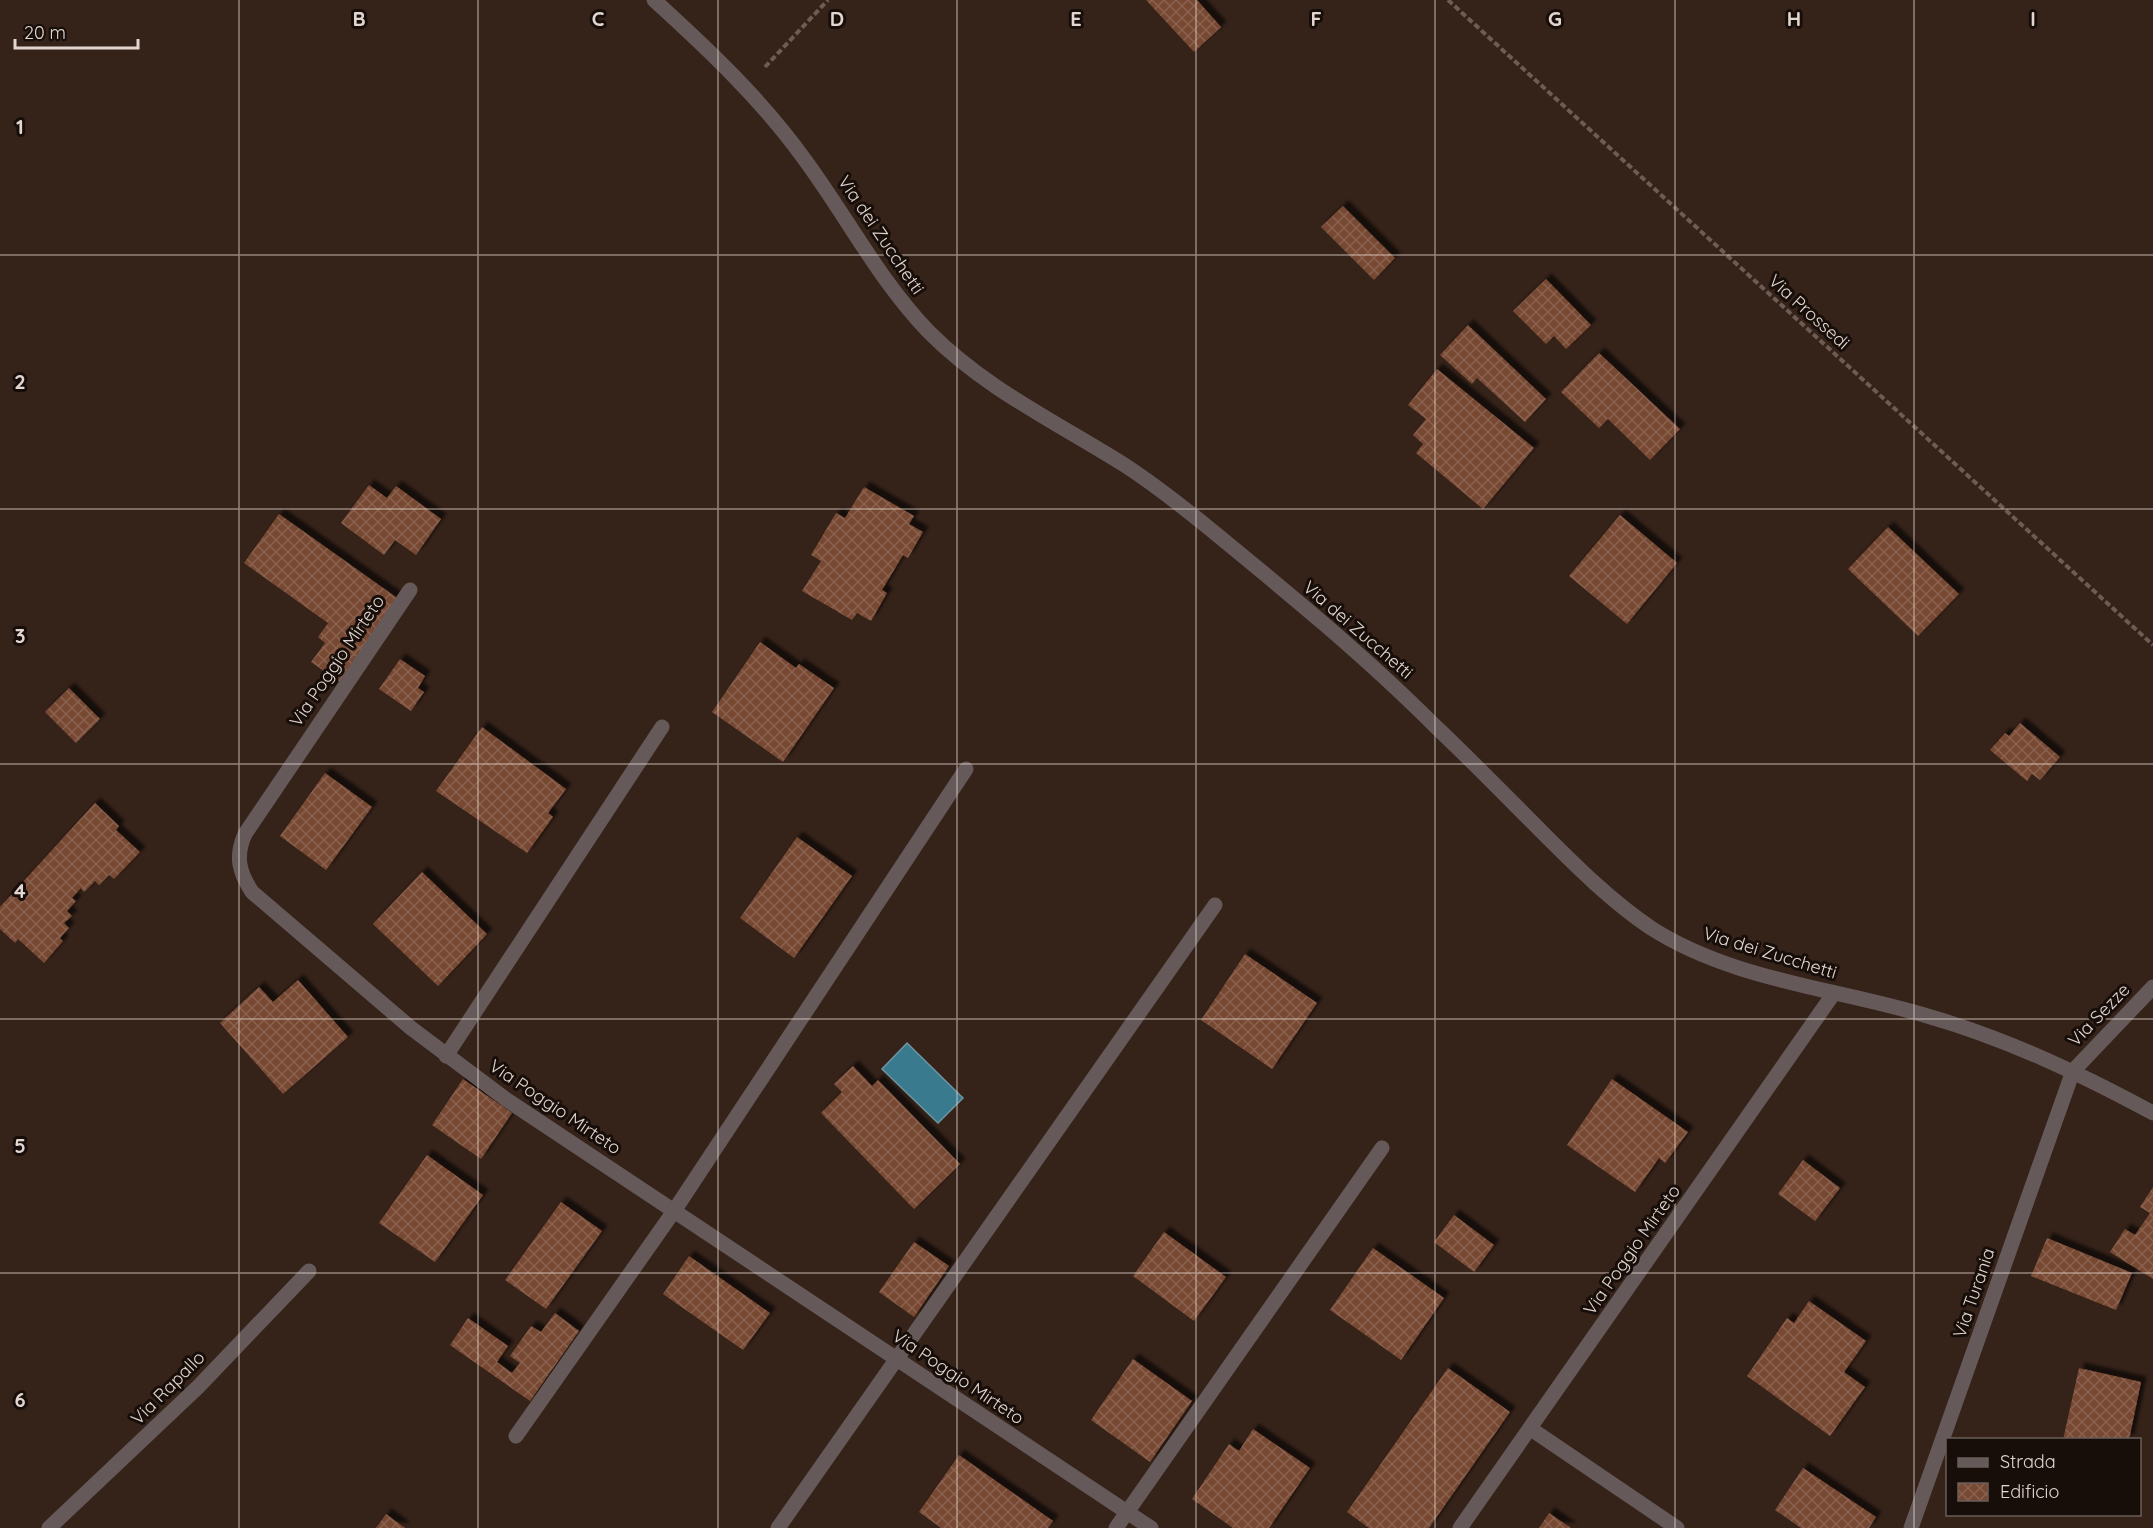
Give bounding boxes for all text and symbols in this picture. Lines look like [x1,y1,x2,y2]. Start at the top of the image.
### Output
text: B [352,6,366,31]
text: C [592,6,605,31]
text: D [830,6,844,31]
text: E [1070,6,1082,31]
text: F [1310,6,1322,31]
text: G [1548,6,1562,31]
text: H [1787,6,1801,31]
text: I [2030,6,2036,31]
scale bar [15,12,138,50]
text: 20 m [24,21,66,44]
text: 1 [16,114,24,139]
street label: Via dei Zucchetti [833,171,930,298]
street label: Via Prossedi [1764,269,1855,354]
text: 2 [14,369,26,394]
street label: Via dei Zucchetti [1299,576,1418,684]
street label: Via Poggio Mirteto [284,590,389,731]
text: 3 [15,623,25,648]
text: 4 [14,878,26,903]
street label: Via dei Zucchetti [1701,921,1840,984]
street label: Via Sezze [2063,978,2134,1051]
street label: Via Poggio Mirteto [485,1054,626,1159]
text: 5 [14,1133,26,1158]
street label: Via Poggio Mirteto [1578,1180,1685,1319]
street label: Via Turania [1947,1245,2000,1341]
street label: Via Poggio Mirteto [888,1324,1029,1429]
street label: Via Rapallo [126,1346,210,1430]
text: 6 [14,1387,26,1412]
legend [1946,1438,2141,1516]
text: Strada [2000,1450,2056,1473]
text: Edificio [2000,1480,2059,1503]

